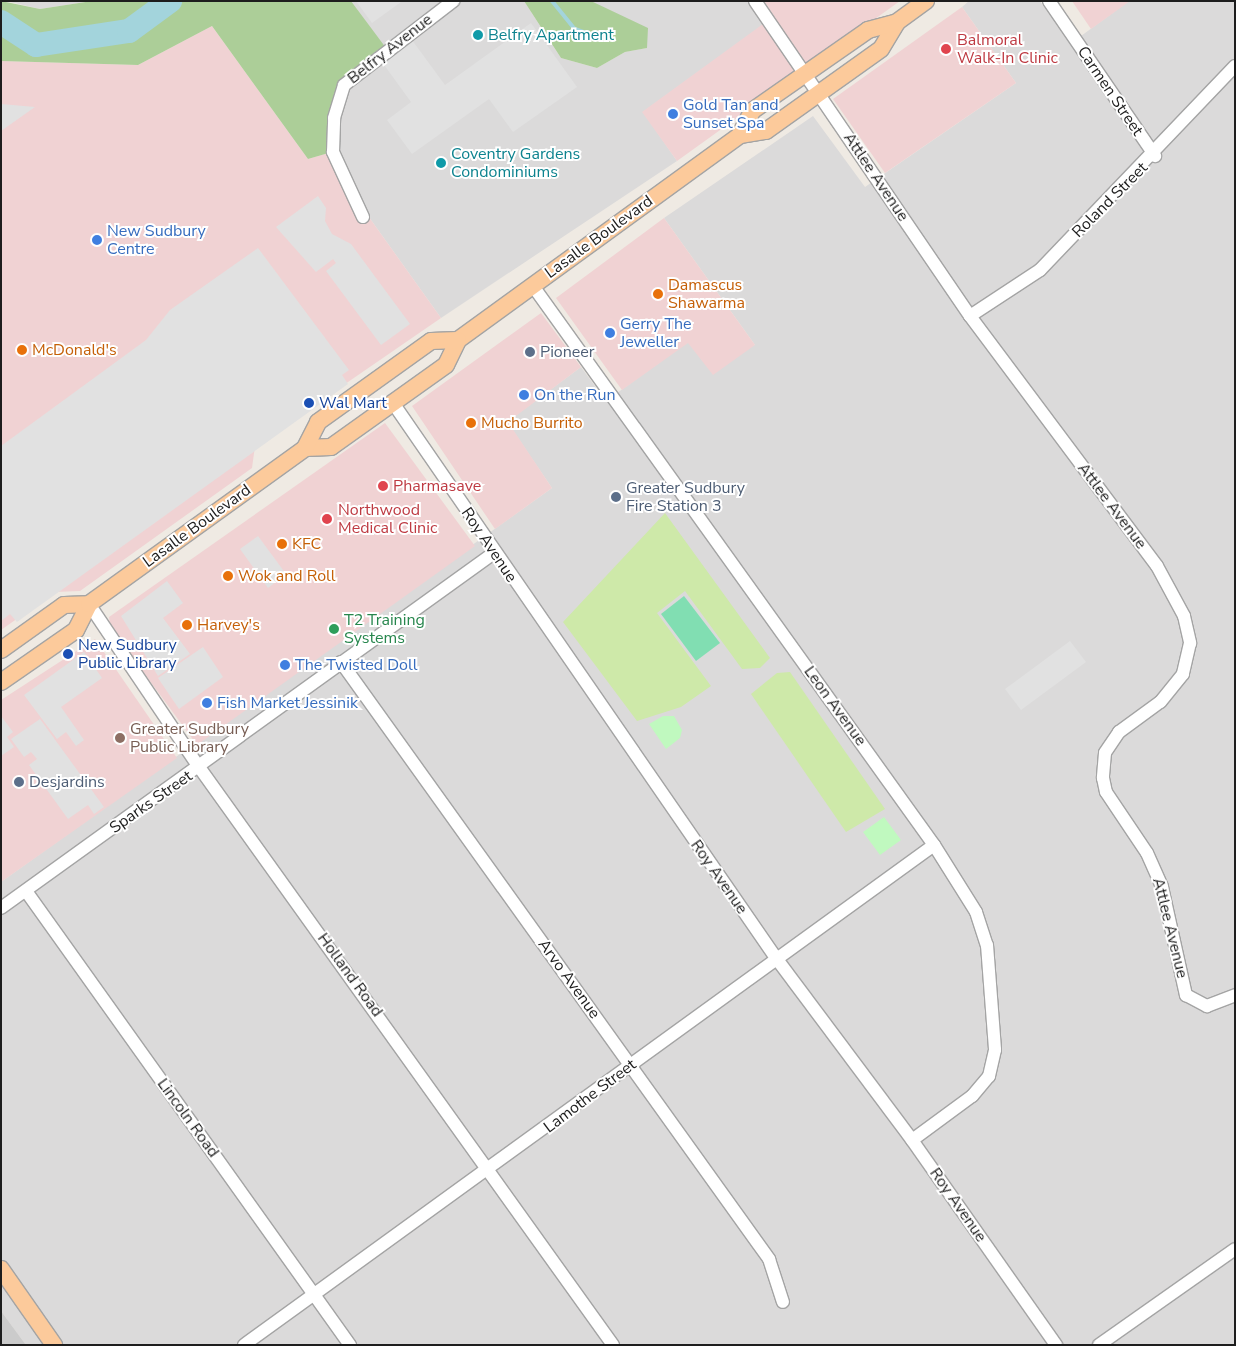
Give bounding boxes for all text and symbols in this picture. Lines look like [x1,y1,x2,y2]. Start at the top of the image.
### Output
street label: Belfry Avenue [344,10,436,88]
place label: Belfry Apartment [488,25,614,45]
marker: Belfry Apartment [472,29,484,41]
place label: Balmoral Walk-In Clinic [957,30,1058,68]
marker: Balmoral Walk-In Clinic [939,42,953,56]
street label: Carmen Street [1073,43,1147,139]
place label: Gold Tan and Sunset Spa [683,95,779,133]
marker: Gold Tan and Sunset Spa [667,108,679,120]
street label: Attlee Avenue [839,129,913,225]
place label: Coventry Gardens Condominiums [451,144,580,182]
marker: Coventry Gardens Condominiums [435,157,447,169]
street label: Roland Street [1068,158,1152,242]
street label: Lasalle Boulevard [541,191,657,283]
place label: New Sudbury Centre [107,221,206,259]
marker: New Sudbury Centre [91,234,103,246]
place label: Damascus Shawarma [668,275,745,313]
marker: Damascus Shawarma [652,288,664,300]
place label: Gerry The Jeweller [620,314,692,352]
marker: Gerry The Jeweller [604,327,616,339]
place label: McDonald's [32,340,117,360]
place label: Pioneer [540,342,595,362]
marker: McDonald's [16,344,28,356]
marker: Pioneer [524,346,536,358]
place label: On the Run [534,385,616,405]
marker: On the Run [518,389,530,401]
place label: Wal Mart [319,393,387,413]
marker: Wal Mart [303,397,315,409]
place label: Mucho Burrito [481,413,583,433]
marker: Mucho Burrito [465,417,477,429]
street label: Attlee Avenue [1073,459,1151,553]
place label: Pharmasave [393,476,481,496]
place label: Greater Sudbury Fire Station 3 [626,478,745,516]
street label: Lasalle Boulevard [139,480,255,572]
marker: Pharmasave [377,480,389,492]
marker: Greater Sudbury Fire Station 3 [610,491,622,503]
place label: Northwood Medical Clinic [338,500,437,538]
street label: Roy Avenue [457,504,521,586]
marker: Northwood Medical Clinic [320,512,334,526]
place label: KFC [292,534,321,554]
marker: KFC [276,538,288,550]
place label: Wok and Roll [238,566,336,586]
marker: Wok and Roll [222,570,234,582]
place label: T2 Training Systems [344,610,425,648]
place label: Harvey's [197,615,260,635]
marker: Harvey's [181,619,193,631]
marker: T2 Training Systems [328,623,340,635]
place label: New Sudbury Public Library [78,635,177,673]
marker: New Sudbury Public Library [62,648,74,660]
place label: The Twisted Doll [295,655,417,675]
marker: The Twisted Doll [279,659,291,671]
street label: Leon Avenue [800,662,870,750]
place label: Fish Market Jessinik [217,693,358,713]
marker: Fish Market Jessinik [201,697,213,709]
place label: Greater Sudbury Public Library [130,719,249,757]
marker: Greater Sudbury Public Library [114,732,126,744]
street label: Sparks Street [106,766,196,838]
place label: Desjardins [29,772,105,792]
marker: Desjardins [13,776,25,788]
street label: Roy Avenue [686,836,752,918]
street label: Attlee Avenue [1148,876,1192,980]
street label: Holland Road [313,929,387,1021]
street label: Arvo Avenue [534,936,604,1022]
street label: Lamothe Street [540,1055,640,1137]
street label: Lincoln Road [153,1075,223,1161]
street label: Roy Avenue [925,1164,991,1246]

